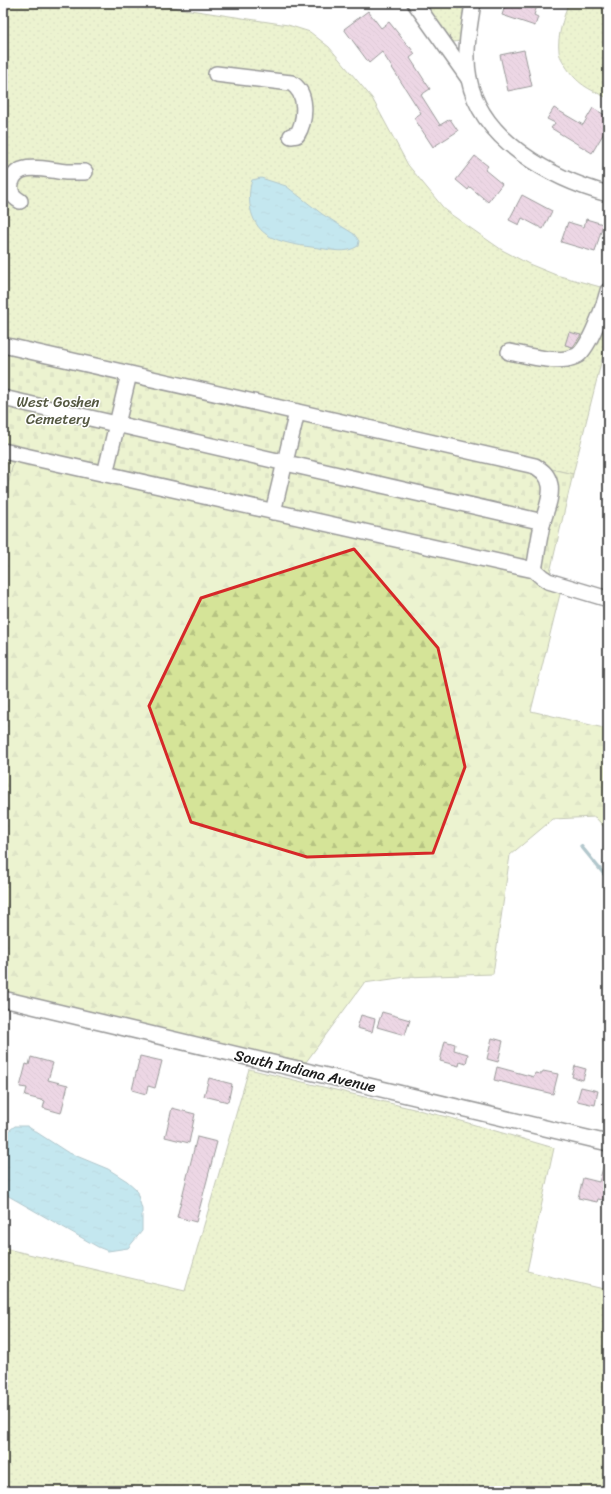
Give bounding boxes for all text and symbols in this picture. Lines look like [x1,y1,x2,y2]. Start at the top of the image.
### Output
park label: West Goshen Cemetery [17,389,99,432]
street label: South Indiana Avenue [232,1042,378,1100]

